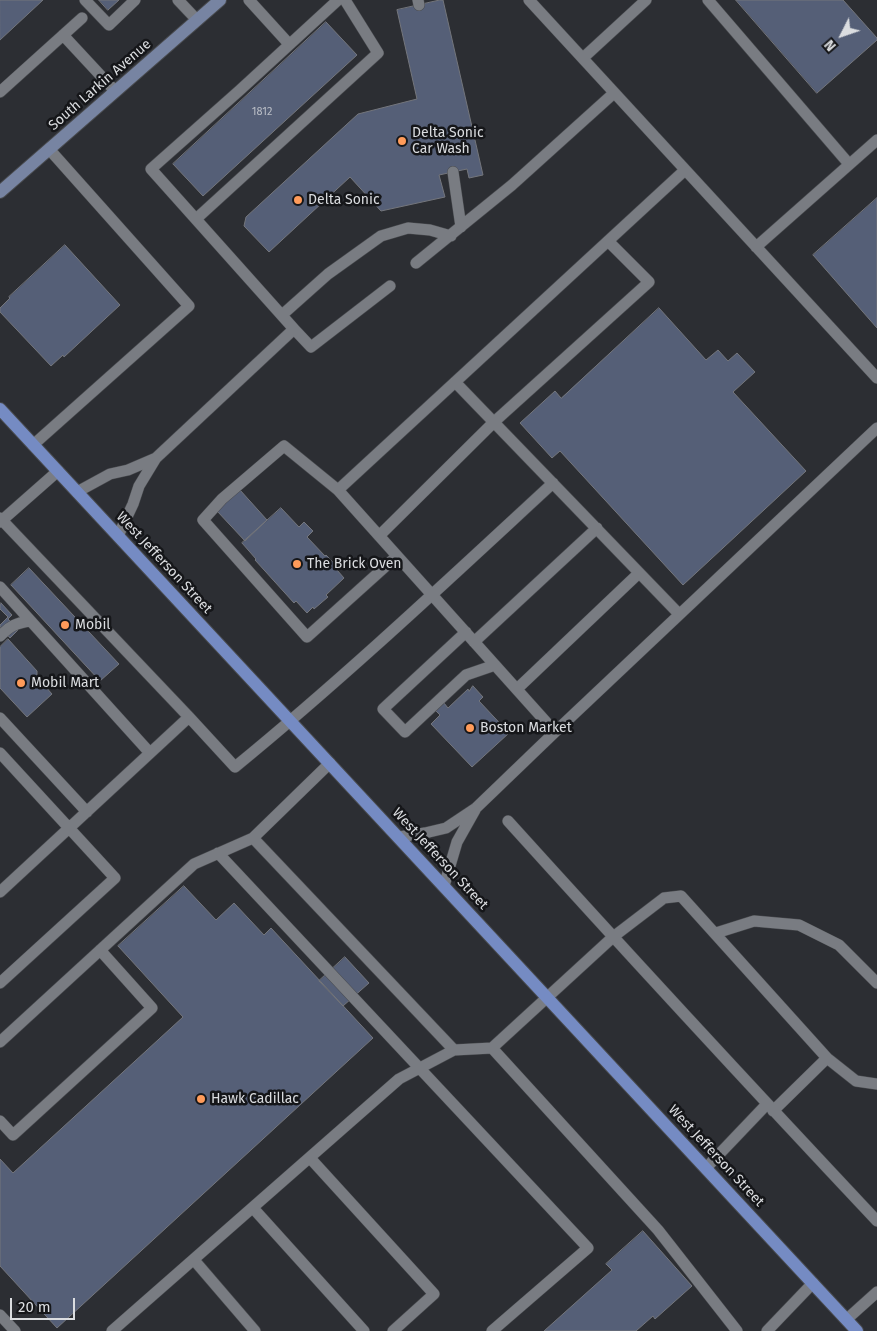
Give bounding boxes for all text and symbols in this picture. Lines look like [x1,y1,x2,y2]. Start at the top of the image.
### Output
north arrow [817,10,867,60]
street label: South Larkin Avenue [45,36,155,134]
text: N [821,36,840,54]
house number: 1812 [252,105,272,119]
place label: Delta Sonic Car Wash [412,125,484,158]
marker: Delta Sonic Car Wash [396,135,408,147]
place label: Delta Sonic [308,192,380,208]
marker: Delta Sonic [292,194,304,206]
street label: West Jefferson Street [113,509,215,617]
place label: The Brick Oven [307,556,402,572]
marker: The Brick Oven [291,558,303,570]
place label: Mobil [75,617,110,633]
marker: Mobil [59,619,71,631]
place label: Mobil Mart [31,675,99,691]
marker: Mobil Mart [15,677,27,689]
place label: Boston Market [480,720,572,736]
marker: Boston Market [464,722,476,734]
street label: West Jefferson Street [389,805,491,913]
place label: Hawk Cadillac [211,1091,299,1107]
marker: Hawk Cadillac [195,1093,207,1105]
street label: West Jefferson Street [665,1102,767,1210]
scale bar [12,1288,78,1320]
text: 20 m [18,1298,51,1316]

